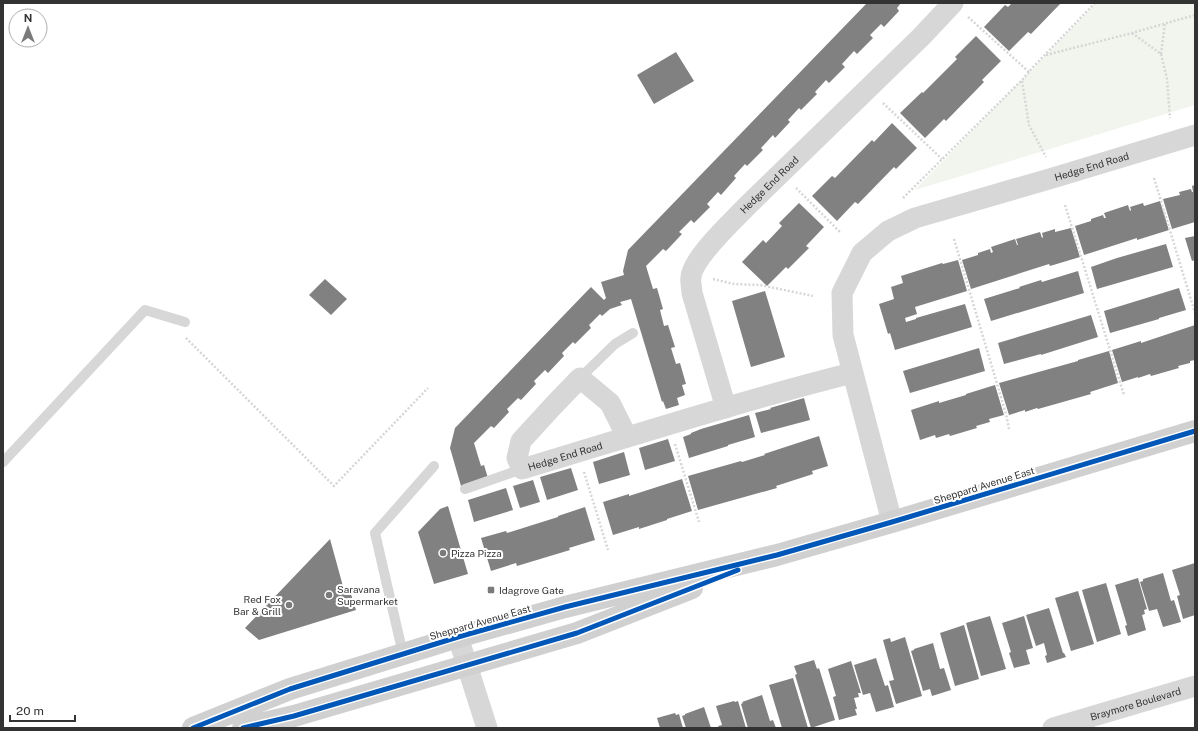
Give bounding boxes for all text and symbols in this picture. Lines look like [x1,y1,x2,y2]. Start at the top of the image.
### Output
north arrow [8,8,48,48]
text: N [24,12,32,24]
street label: Hedge End Road [1053,149,1130,183]
street label: Hedge End Road [737,153,801,216]
street label: Hedge End Road [526,439,604,473]
street label: Sheppard Avenue East [932,464,1036,506]
place label: Pizza Pizza [451,547,502,559]
marker: Pizza Pizza [438,548,448,558]
place label: Saravana Supermarket [337,583,398,607]
place label: Idagrove Gate [499,584,564,596]
marker: Idagrove Gate [486,585,496,595]
marker: Saravana Supermarket [324,590,334,600]
place label: Red Fox Bar & Grill [233,593,281,617]
marker: Red Fox Bar & Grill [284,600,294,610]
street label: Sheppard Avenue East [428,602,532,642]
street label: Braymore Boulevard [1089,684,1182,723]
scale bar [10,697,75,723]
text: 20 m [16,704,44,718]

